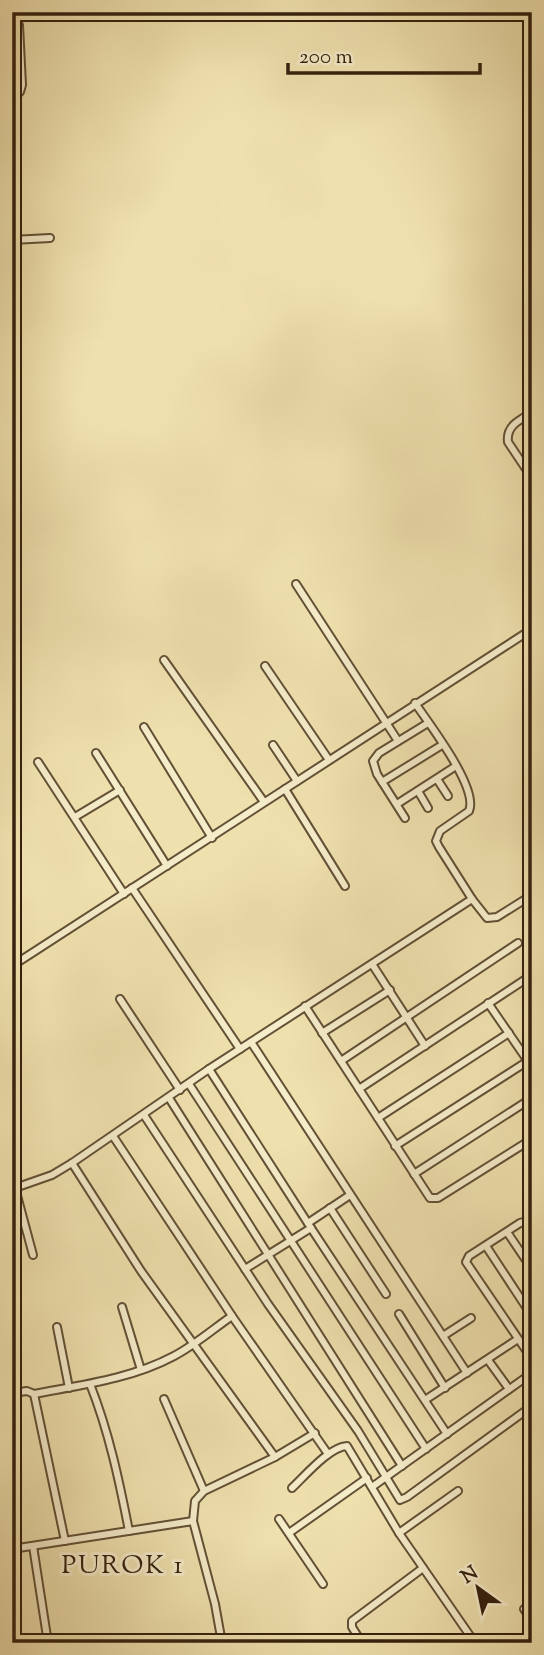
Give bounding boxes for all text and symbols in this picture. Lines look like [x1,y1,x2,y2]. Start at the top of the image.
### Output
scale bar [288,32,481,76]
text: 200 m [299,43,353,73]
district label: PUROK 1 [61,1548,185,1585]
north arrow [442,1554,512,1624]
text: N [456,1560,484,1591]

